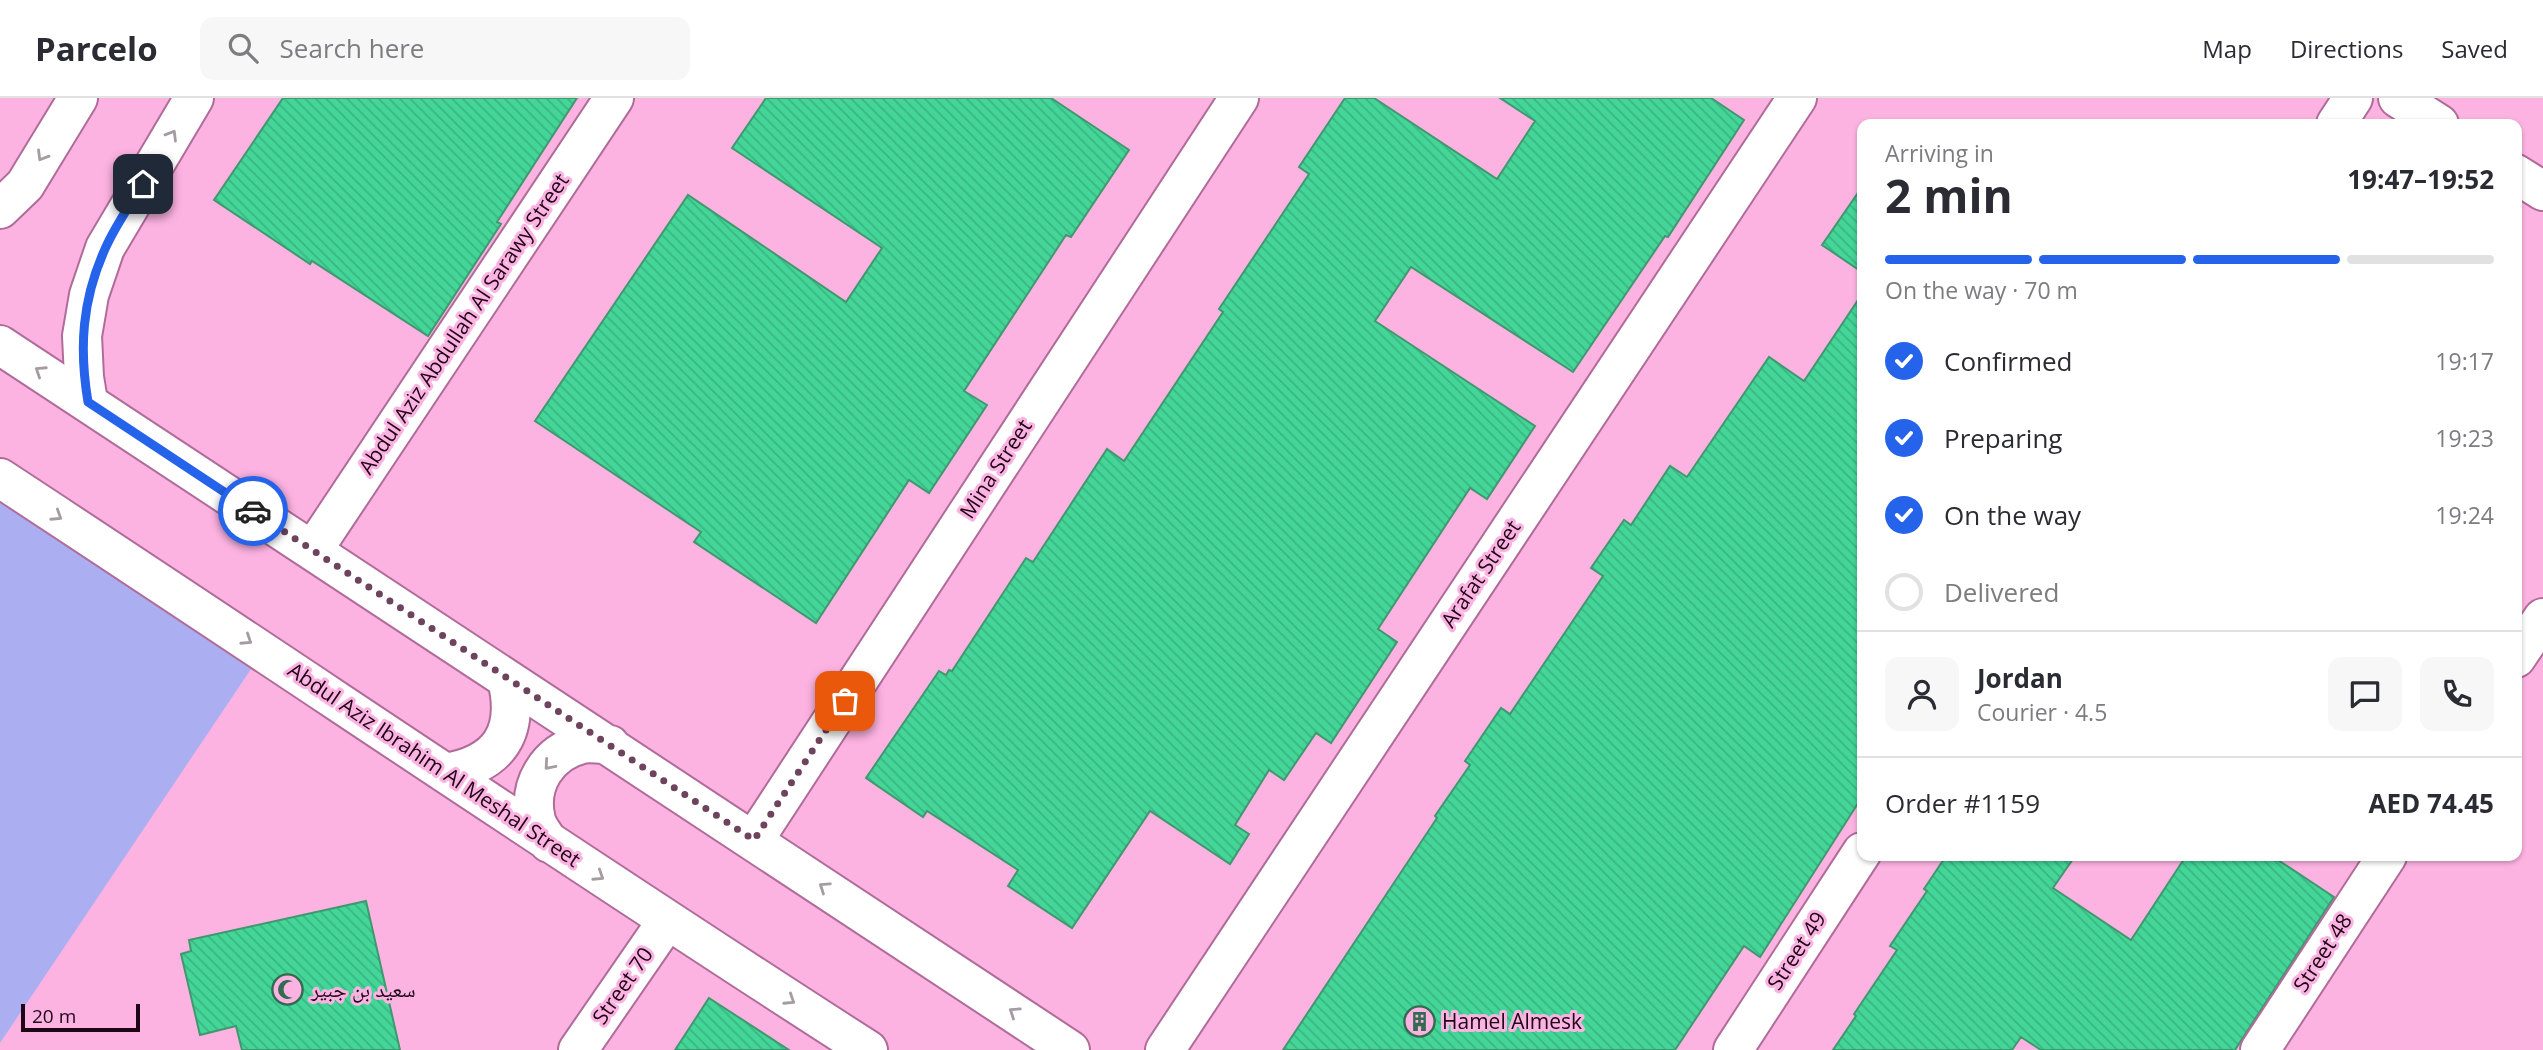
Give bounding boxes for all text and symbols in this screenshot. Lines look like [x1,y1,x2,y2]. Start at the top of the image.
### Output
search box [200,17,690,80]
text: Parcelo [35,26,158,71]
icon: search [224,29,262,67]
text: Search here [280,30,424,66]
text: Map [2202,32,2252,65]
text: Directions [2290,32,2403,65]
text: Saved [2441,32,2508,65]
one-way arrow [164,130,177,143]
text: Arriving in [1885,137,1994,169]
one-way arrow [38,149,51,162]
pin [113,154,173,214]
text: 19:47–19:52 [2347,161,2494,197]
text: 2 min [1885,164,2013,226]
icon: home [124,165,162,203]
street label: Abdul Aziz Abdullah Al Sarawy Street [352,168,575,479]
text: On the way · 70 m [1885,274,2078,306]
icon: check [1885,342,1923,380]
text: Confirmed [1944,343,2072,379]
text: 19:17 [2435,345,2494,377]
one-way arrow [35,366,48,379]
street label: Mina Street [953,414,1038,523]
icon: check [1885,419,1923,457]
text: Preparing [1944,420,2062,456]
text: 19:23 [2435,422,2494,454]
courier [218,476,288,546]
icon: car [234,492,272,530]
icon: check [1885,496,1923,534]
text: On the way [1944,497,2081,533]
text: 19:24 [2435,499,2494,531]
one-way arrow [49,507,62,520]
street label: Arafat Street [1434,514,1526,633]
text: Delivered [1944,574,2059,610]
one-way arrow [239,632,252,645]
street label: Abdul Aziz Ibrahim Al Meshal Street [283,656,586,873]
button: person [1885,657,1959,731]
button: chat [2328,657,2402,731]
button: phone [2420,657,2494,731]
text: Jordan [1977,660,2063,696]
pin [815,671,875,731]
icon: bag [826,682,864,720]
text: Courier · 4.5 [1977,696,2107,728]
one-way arrow [545,756,557,769]
text: Order #1159 [1885,785,2040,821]
text: AED 74.45 [2369,785,2494,821]
one-way arrow [591,868,604,880]
one-way arrow [819,882,832,895]
street label: Street 49 [1760,906,1832,995]
street label: Street 48 [2286,908,2358,997]
street label: Street 70 [585,941,659,1030]
mosque icon: سعيد بن جبير [271,973,305,1007]
place label: سعيد بن جبير [310,975,416,1003]
one-way arrow [782,991,795,1004]
scale bar [21,1001,140,1033]
text: 20 m [32,1003,76,1029]
building icon: Hamel Almesk [1402,1005,1436,1039]
place label: Hamel Almesk [1442,1007,1582,1035]
one-way arrow [1008,1008,1021,1021]

